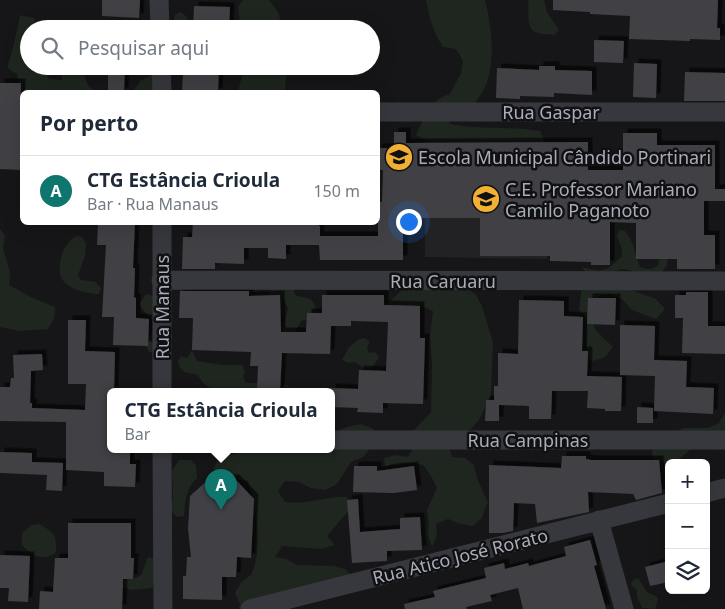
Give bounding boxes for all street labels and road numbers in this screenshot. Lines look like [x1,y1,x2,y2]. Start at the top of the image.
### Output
street label: Rua Gaspar [502,100,600,124]
street label: Rua Manaus [150,255,174,359]
street label: Rua Caruaru [390,269,496,293]
street label: Rua Campinas [468,428,588,452]
street label: Rua Atico José Rorato [370,523,550,589]

